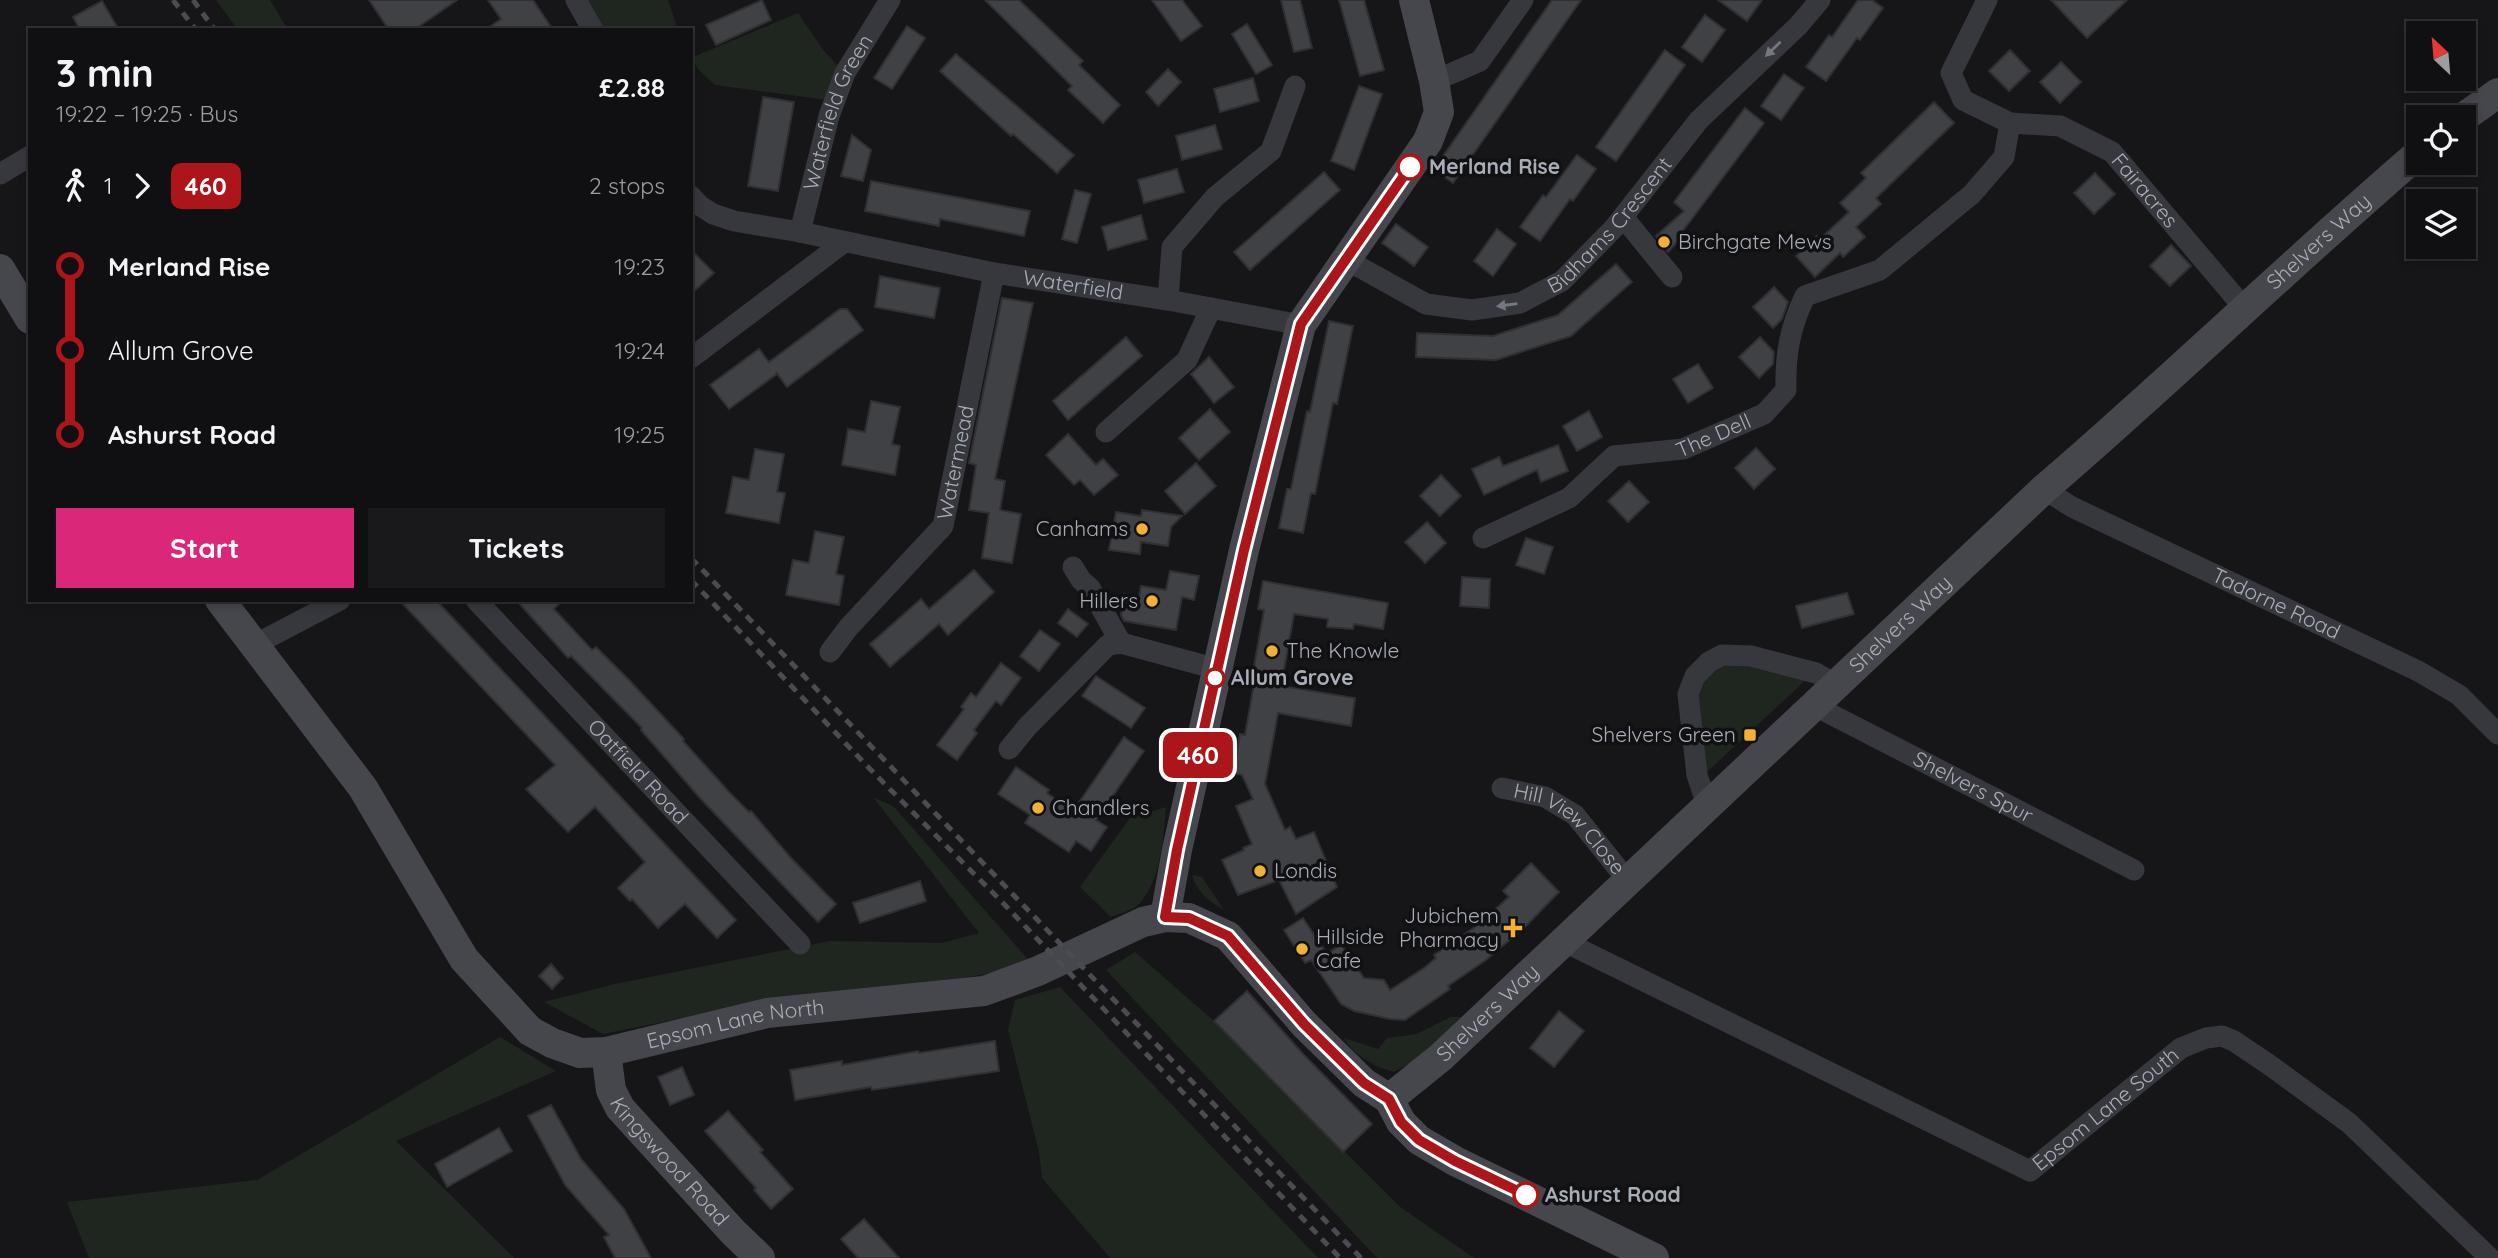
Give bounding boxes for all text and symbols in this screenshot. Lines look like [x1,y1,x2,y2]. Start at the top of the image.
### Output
north arrow [2406,21,2476,91]
map controls [2406,21,2476,259]
street label: Waterfield Green [797,29,878,193]
one-way arrow [1765,41,1782,57]
text: 3 min [56,49,154,97]
text: £2.88 [599,71,665,104]
text: 19:22 – 19:25 · Bus [56,99,238,128]
button: locate [2406,105,2476,175]
street label: Fairacres [2107,147,2184,232]
street label: Bidhams Crescent [1542,151,1677,298]
place label: Merland Rise [1429,153,1560,179]
marker: Merland Rise [1397,154,1423,180]
icon: walk [56,167,94,205]
icon: forward [123,167,161,205]
text: 1 [104,171,113,200]
text: 460 [185,171,227,201]
text: 2 stops [589,171,665,200]
street label: Shelvers Way [2261,187,2376,295]
button: layers [2406,189,2476,259]
place label: Birchgate Mews [1678,228,1832,254]
marker: Birchgate Mews [1656,234,1672,250]
text: Merland Rise [108,250,270,283]
text: 19:23 [615,252,665,281]
street label: Waterfield [1021,264,1125,305]
one-way arrow [1496,299,1518,310]
text: Allum Grove [108,334,254,367]
text: 19:24 [615,336,665,365]
street label: Watermead [931,403,979,522]
street label: The Dell [1672,407,1755,463]
text: Ashurst Road [108,418,276,451]
text: 19:25 [614,420,665,449]
button: Start [56,508,354,588]
button: Tickets [368,508,665,588]
place label: Canhams [1036,515,1128,541]
marker: Canhams [1134,521,1150,537]
street label: Tadorne Road [2208,561,2345,644]
street label: Shelvers Way [1843,569,1956,678]
place label: Hillers [1079,587,1138,613]
marker: Hillers [1144,593,1160,609]
place label: The Knowle [1286,637,1399,663]
marker: The Knowle [1264,643,1280,659]
place label: Allum Grove [1231,664,1354,690]
marker: Allum Grove [1205,668,1225,688]
street label: Oatfield Road [583,713,694,829]
place label: Shelvers Green [1591,721,1736,747]
marker: Shelvers Green [1742,727,1758,743]
line badge: 460 [1158,732,1238,778]
text: 460 [1177,740,1219,770]
street label: Shelvers Spur [1909,745,2038,828]
street label: Hill View Close [1511,777,1632,879]
place label: Chandlers [1052,794,1150,820]
marker: Chandlers [1030,800,1046,816]
place label: Londis [1274,857,1337,883]
marker: Londis [1252,863,1268,879]
place label: Jubichem Pharmacy [1399,902,1499,952]
marker: Jubichem Pharmacy [1505,920,1521,936]
place label: Hillside Cafe [1316,923,1384,973]
marker: Hillside Cafe [1294,941,1310,957]
street label: Shelvers Way [1430,958,1544,1067]
street label: Epsom Lane North [644,993,825,1054]
street label: Epsom Lane South [2027,1041,2184,1176]
street label: Kingswood Road [605,1093,735,1231]
place label: Ashurst Road [1545,1181,1681,1207]
marker: Ashurst Road [1513,1182,1539,1208]

